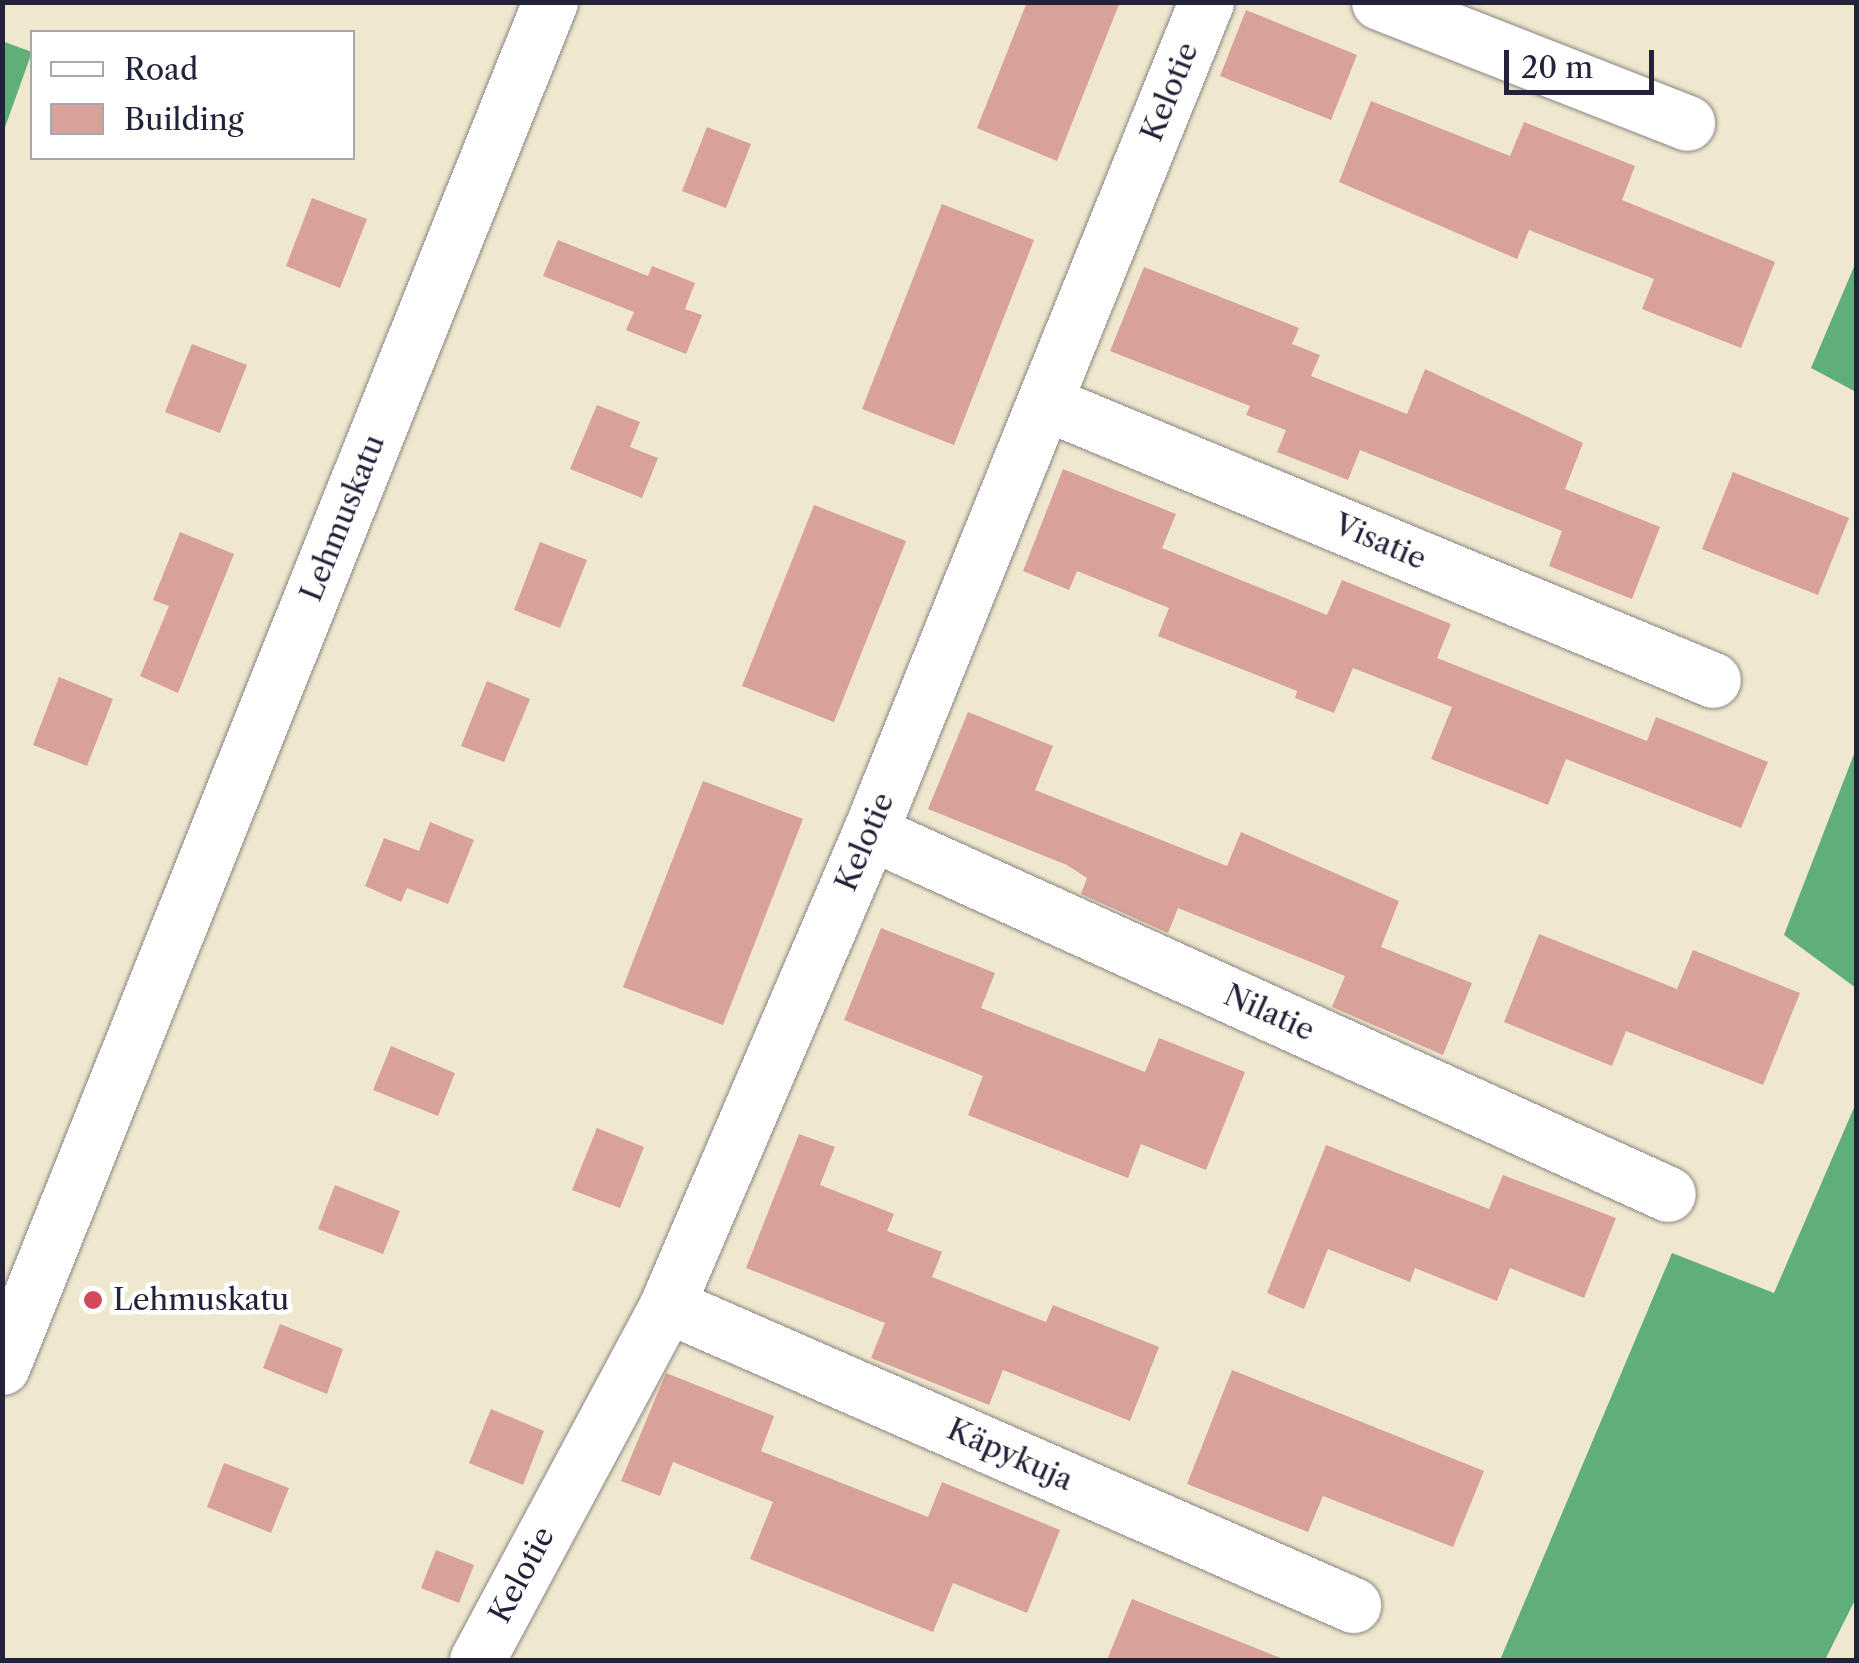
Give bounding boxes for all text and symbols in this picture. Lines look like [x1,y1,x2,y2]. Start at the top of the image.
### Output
legend [30,30,355,160]
scale bar [1509,30,1659,92]
street label: Kelotie [1134,37,1206,147]
text: 20 m [1521,49,1593,86]
text: Road [124,51,198,88]
text: Building [124,101,244,138]
street label: Lehmuskatu [293,430,393,606]
street label: Visatie [1329,507,1431,577]
street label: Kelotie [828,787,902,897]
street label: Nilatie [1218,977,1320,1049]
place label: Lehmuskatu [113,1282,289,1318]
marker: Lehmuskatu [82,1289,104,1311]
street label: Käpykuja [942,1411,1078,1499]
street label: Kelotie [482,1521,562,1629]

